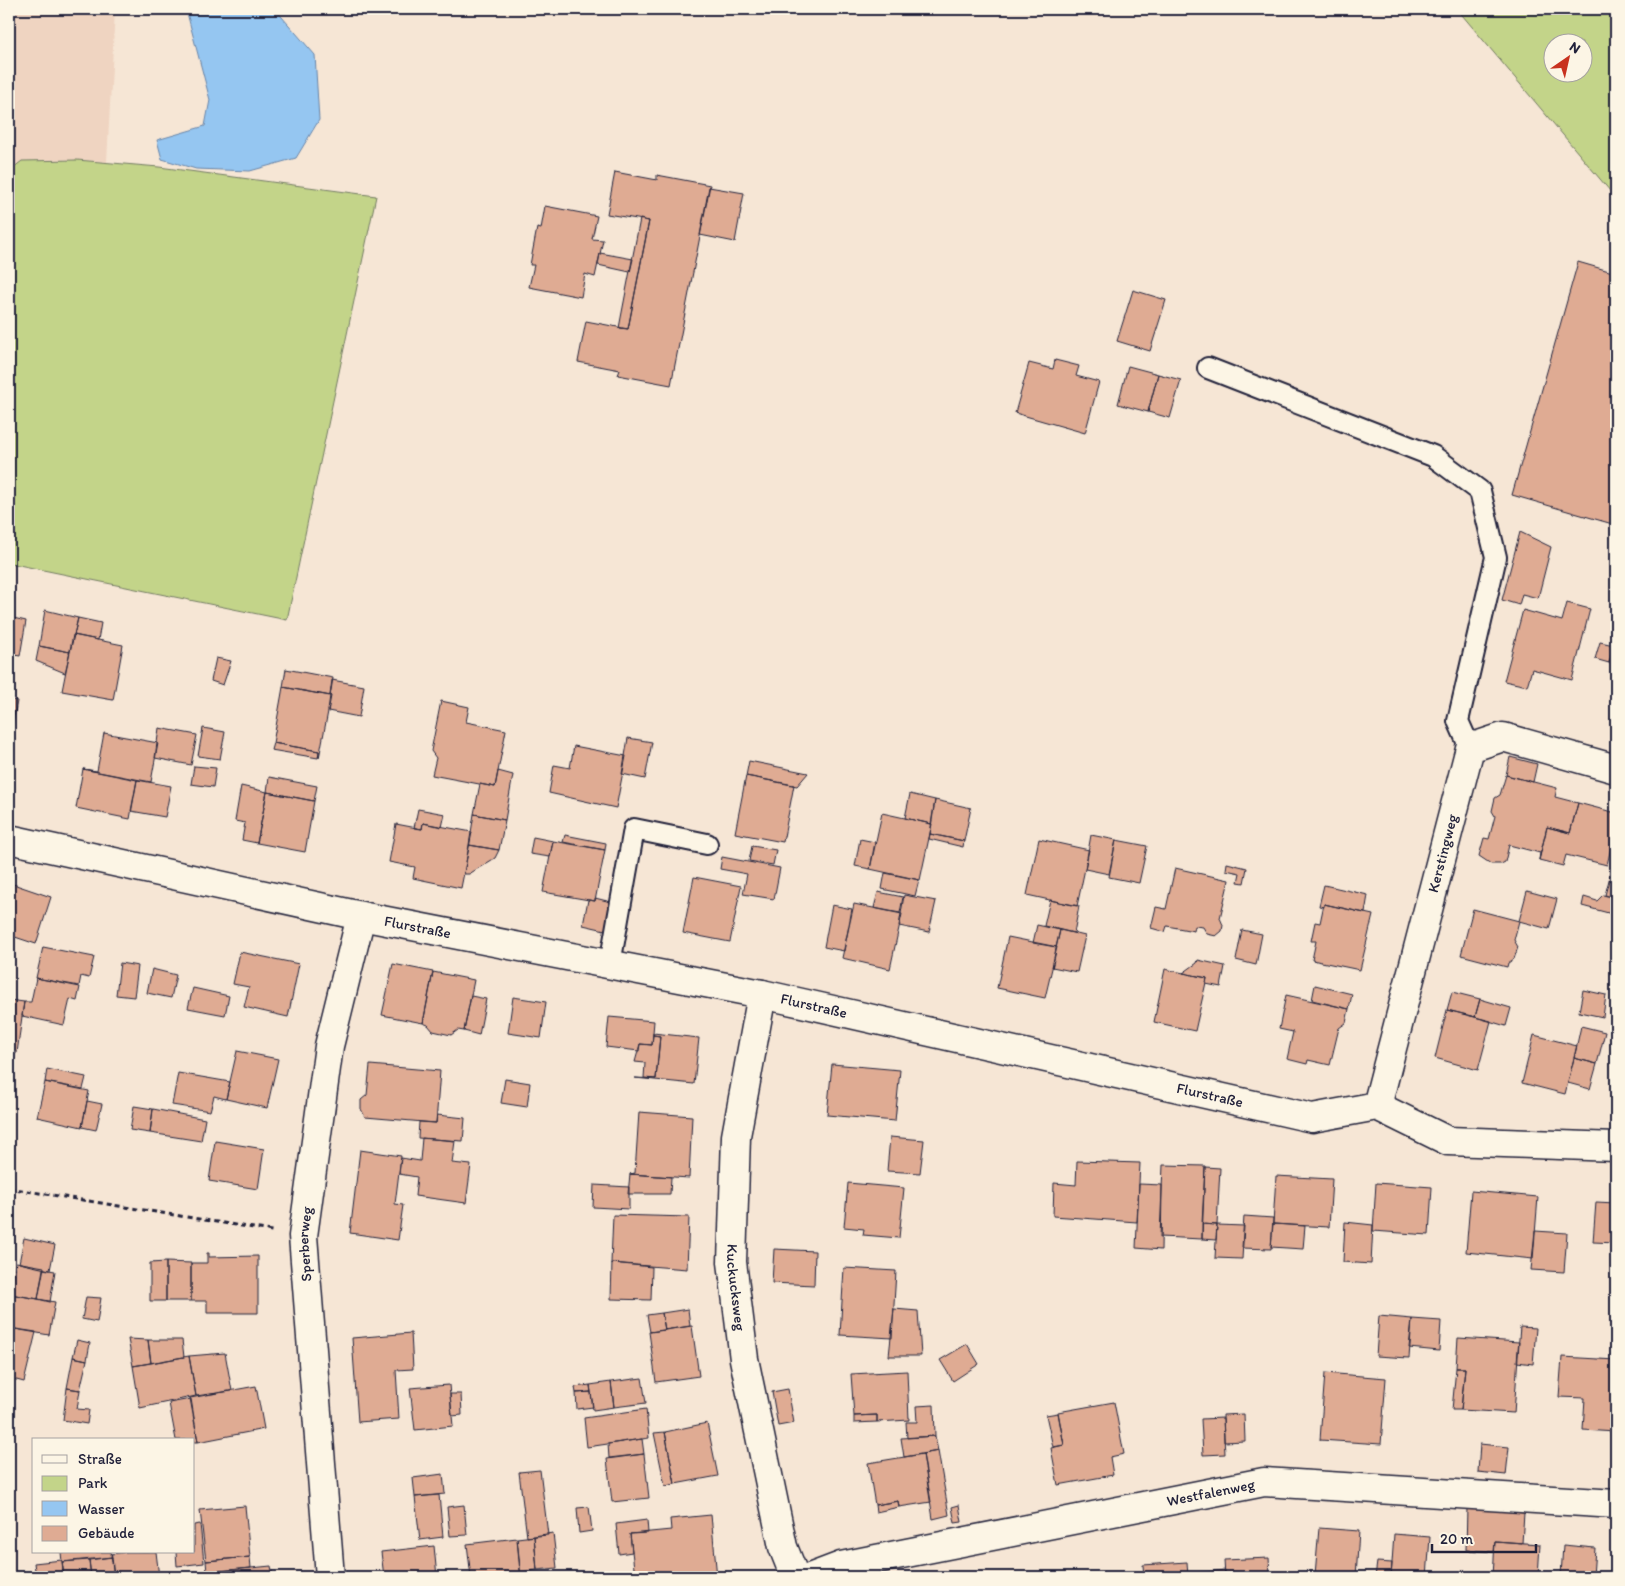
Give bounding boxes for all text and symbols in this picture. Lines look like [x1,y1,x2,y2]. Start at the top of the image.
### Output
north arrow [1542,32,1592,82]
text: N [1566,38,1584,57]
street label: Kerstingweg [1424,812,1461,894]
street label: Flurstraße [383,912,453,942]
street label: Flurstraße [779,989,849,1022]
street label: Flurstraße [1175,1079,1245,1111]
street label: Sperberweg [294,1205,316,1282]
street label: Kuckucksweg [723,1244,749,1332]
legend [32,1438,195,1554]
text: Straße [78,1450,122,1468]
text: Park [78,1474,108,1492]
street label: Westfalenweg [1165,1475,1257,1510]
text: Wasser [78,1500,125,1518]
scale bar [1432,1521,1536,1553]
text: Gebäude [78,1524,135,1542]
text: 20 m [1440,1530,1474,1548]

